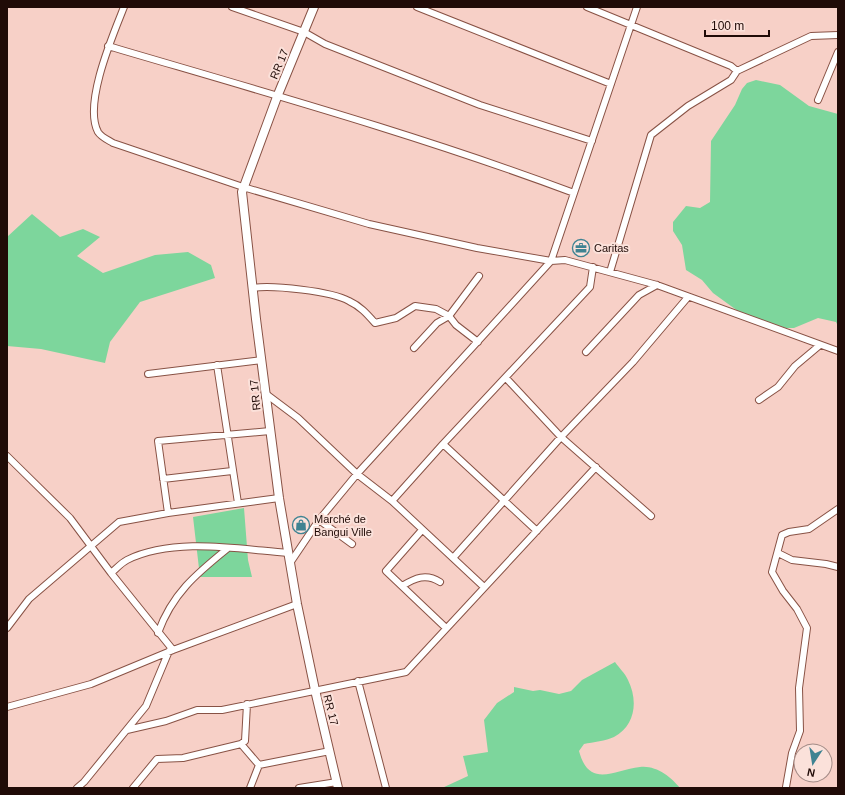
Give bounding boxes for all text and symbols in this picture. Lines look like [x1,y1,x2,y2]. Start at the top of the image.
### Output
scale bar [705,12,769,38]
text: 100 m [711,19,744,33]
street label: RR 17 [268,47,290,81]
office icon: Caritas [571,238,591,258]
place label: Caritas [594,242,629,254]
street label: RR 17 [247,379,263,411]
place label: Marché de Bangui Ville [314,513,372,538]
shop icon: Marché de Bangui Ville [291,515,311,535]
street label: RR 17 [321,693,341,727]
north arrow [793,743,833,783]
text: N [806,766,816,779]

